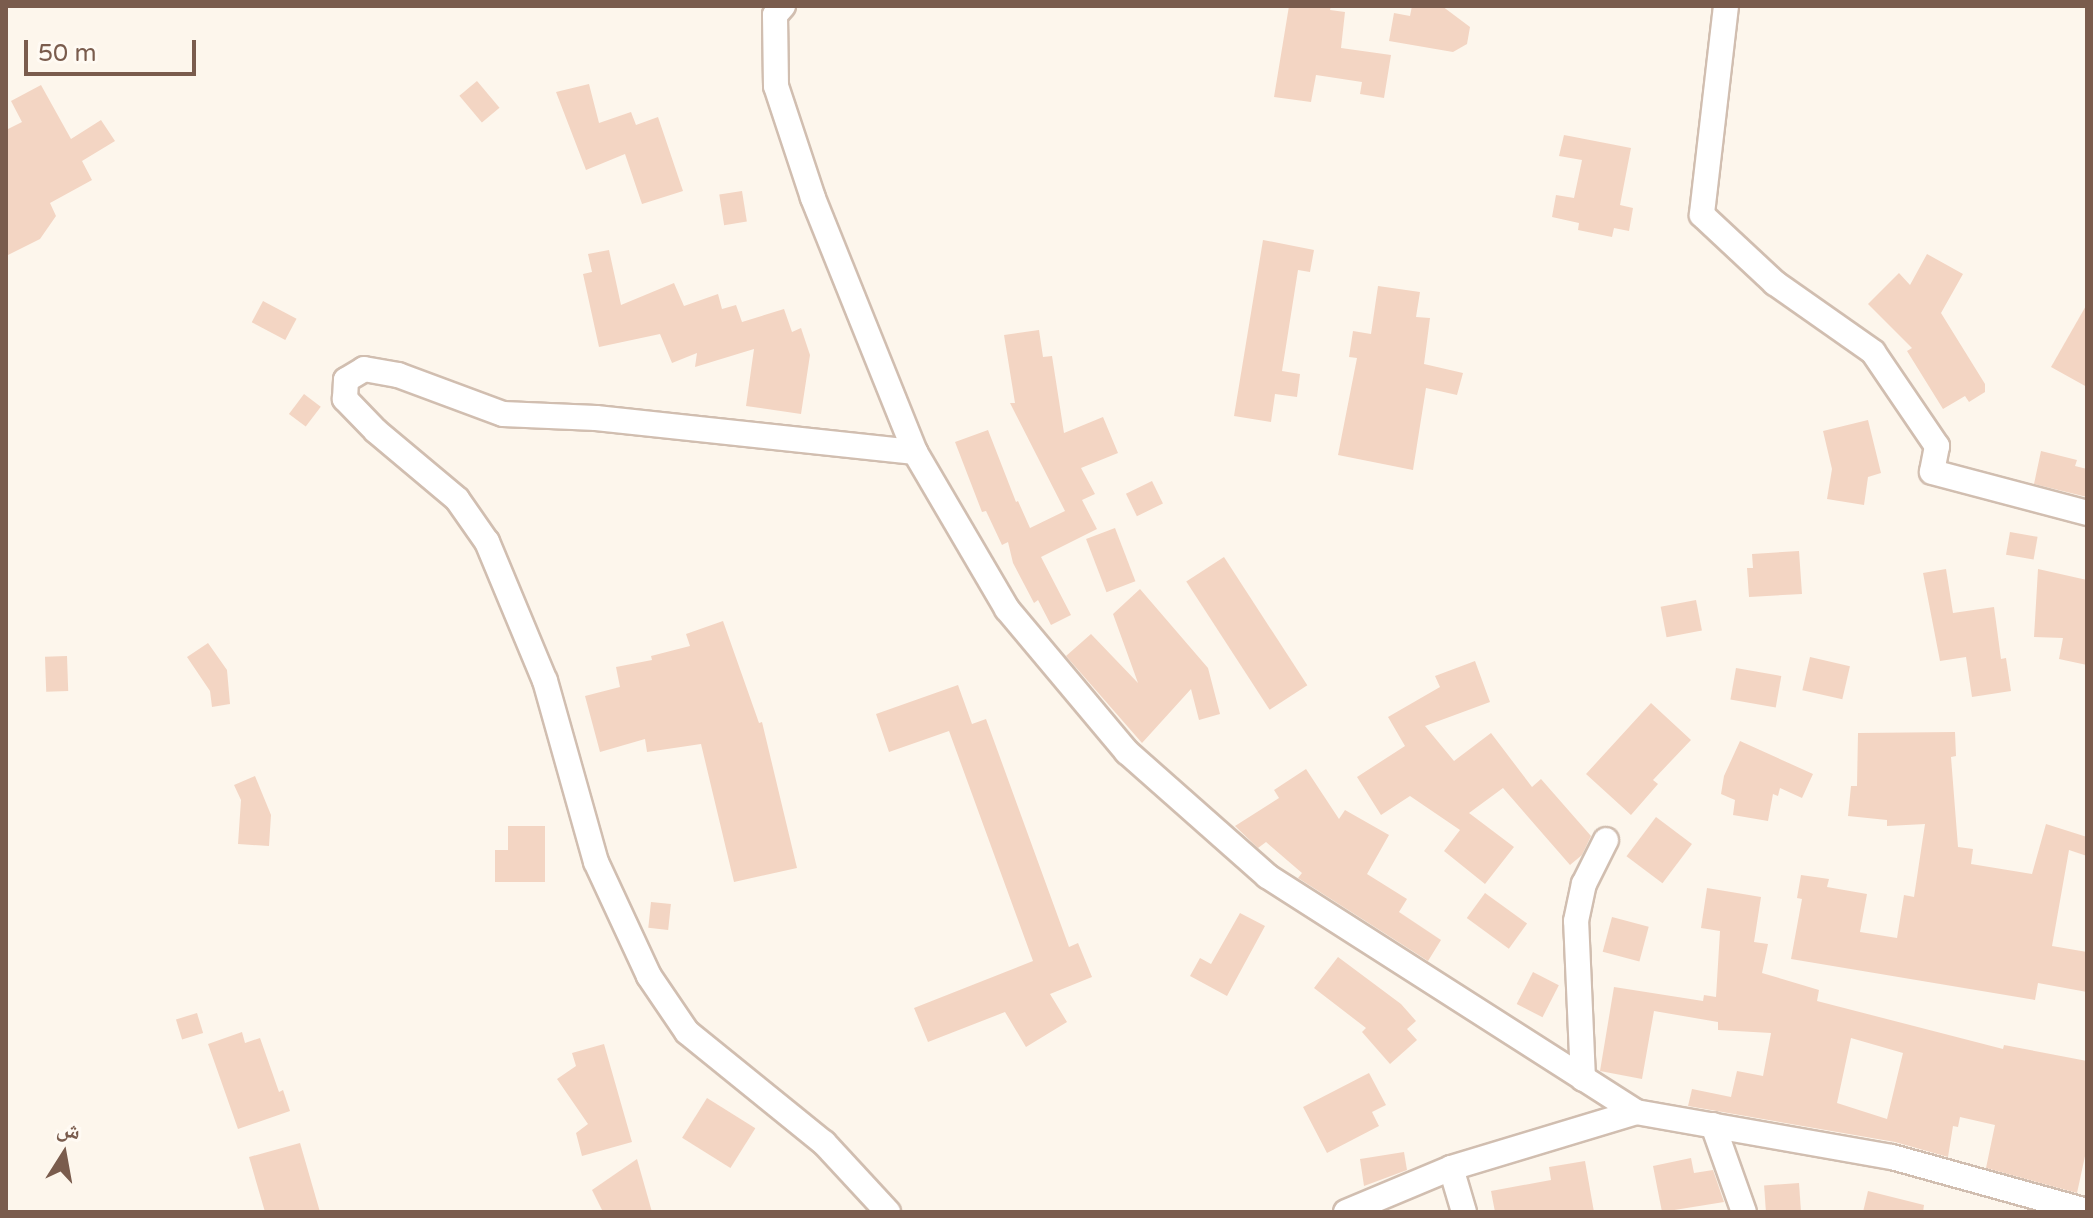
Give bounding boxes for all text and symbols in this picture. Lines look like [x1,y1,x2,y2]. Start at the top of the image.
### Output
scale bar [28,24,200,74]
text: 50 m [38,39,96,68]
north arrow [24,1114,104,1194]
text: ش [55,1115,83,1145]

